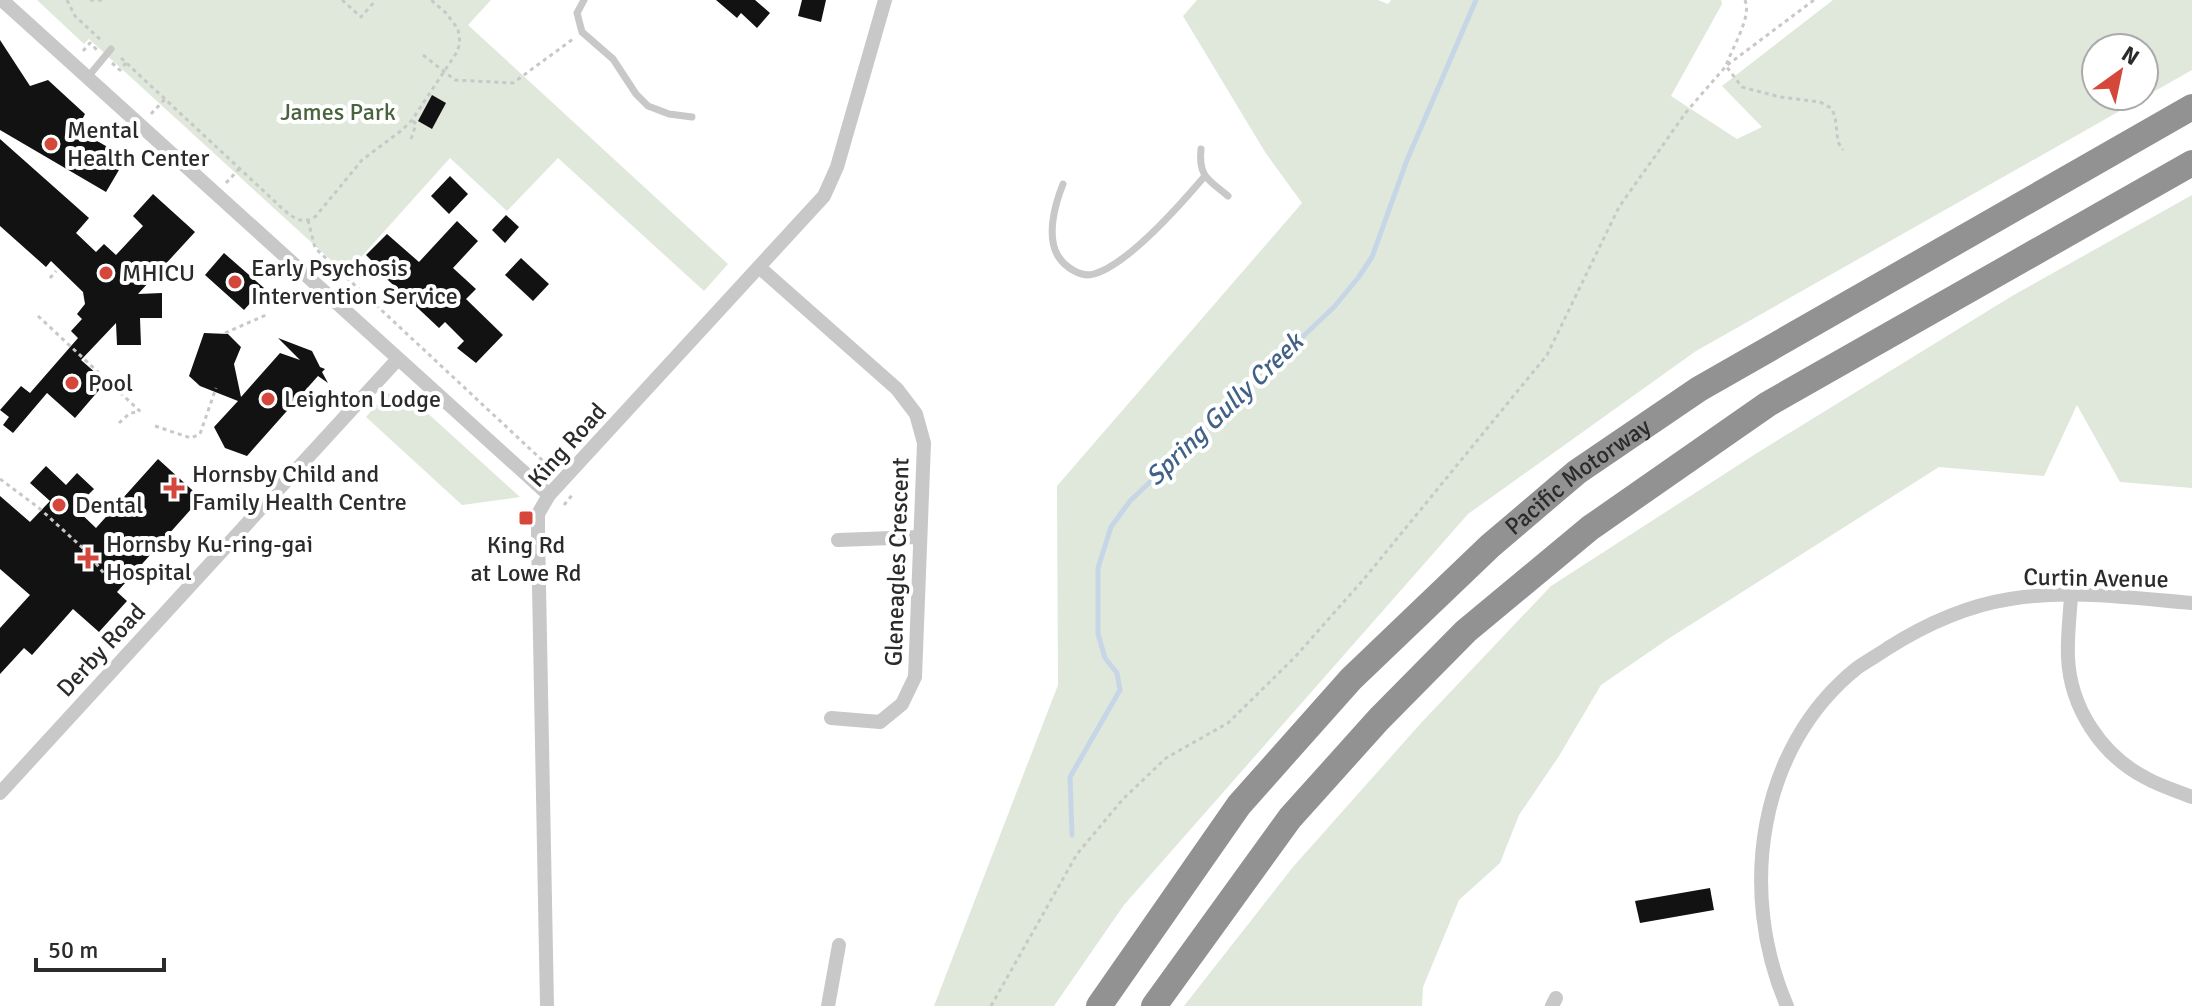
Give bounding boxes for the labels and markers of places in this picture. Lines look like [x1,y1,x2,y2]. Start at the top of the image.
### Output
place label: Mental Health Center [67,115,209,173]
marker: Mental Health Center [42,135,60,153]
place label: Early Psychosis Intervention Service [251,253,458,311]
place label: MHICU [122,258,195,288]
marker: MHICU [97,264,115,282]
marker: Early Psychosis Intervention Service [226,273,244,291]
place label: Pool [88,368,133,398]
marker: Pool [63,374,81,392]
place label: Leighton Lodge [284,384,441,414]
marker: Leighton Lodge [259,390,277,408]
place label: Hornsby Child and Family Health Centre [192,459,407,517]
marker: Hornsby Child and Family Health Centre [163,477,185,499]
place label: Dental [75,490,143,520]
marker: Dental [50,496,68,514]
marker: King Rd at Lowe Rd [517,509,535,527]
place label: Hornsby Ku-ring-gai Hospital [106,529,313,587]
place label: King Rd at Lowe Rd [471,530,581,588]
marker: Hornsby Ku-ring-gai Hospital [77,547,99,569]

